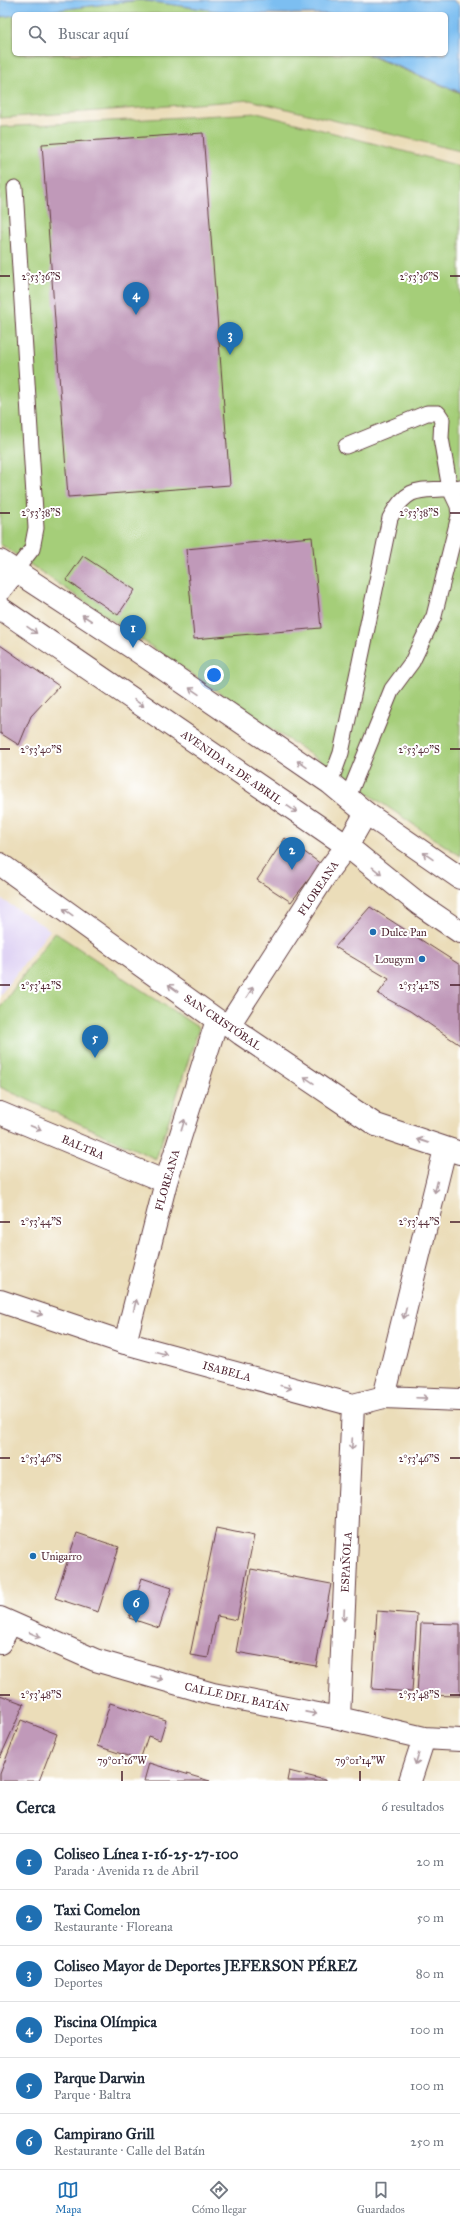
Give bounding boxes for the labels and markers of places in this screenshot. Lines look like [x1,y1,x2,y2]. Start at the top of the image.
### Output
pin: 4 [123,282,149,315]
pin: 3 [217,322,243,355]
pin: 1 [120,615,146,648]
pin: 2 [279,837,305,870]
place label: Dulce Pan [381,926,427,939]
marker: Dulce Pan [368,927,378,937]
place label: Lougym [375,953,415,966]
marker: Lougym [417,954,427,964]
pin: 5 [82,1025,108,1058]
place label: Unigarro [41,1550,82,1563]
marker: Unigarro [28,1551,38,1561]
pin: 6 [123,1590,149,1623]

